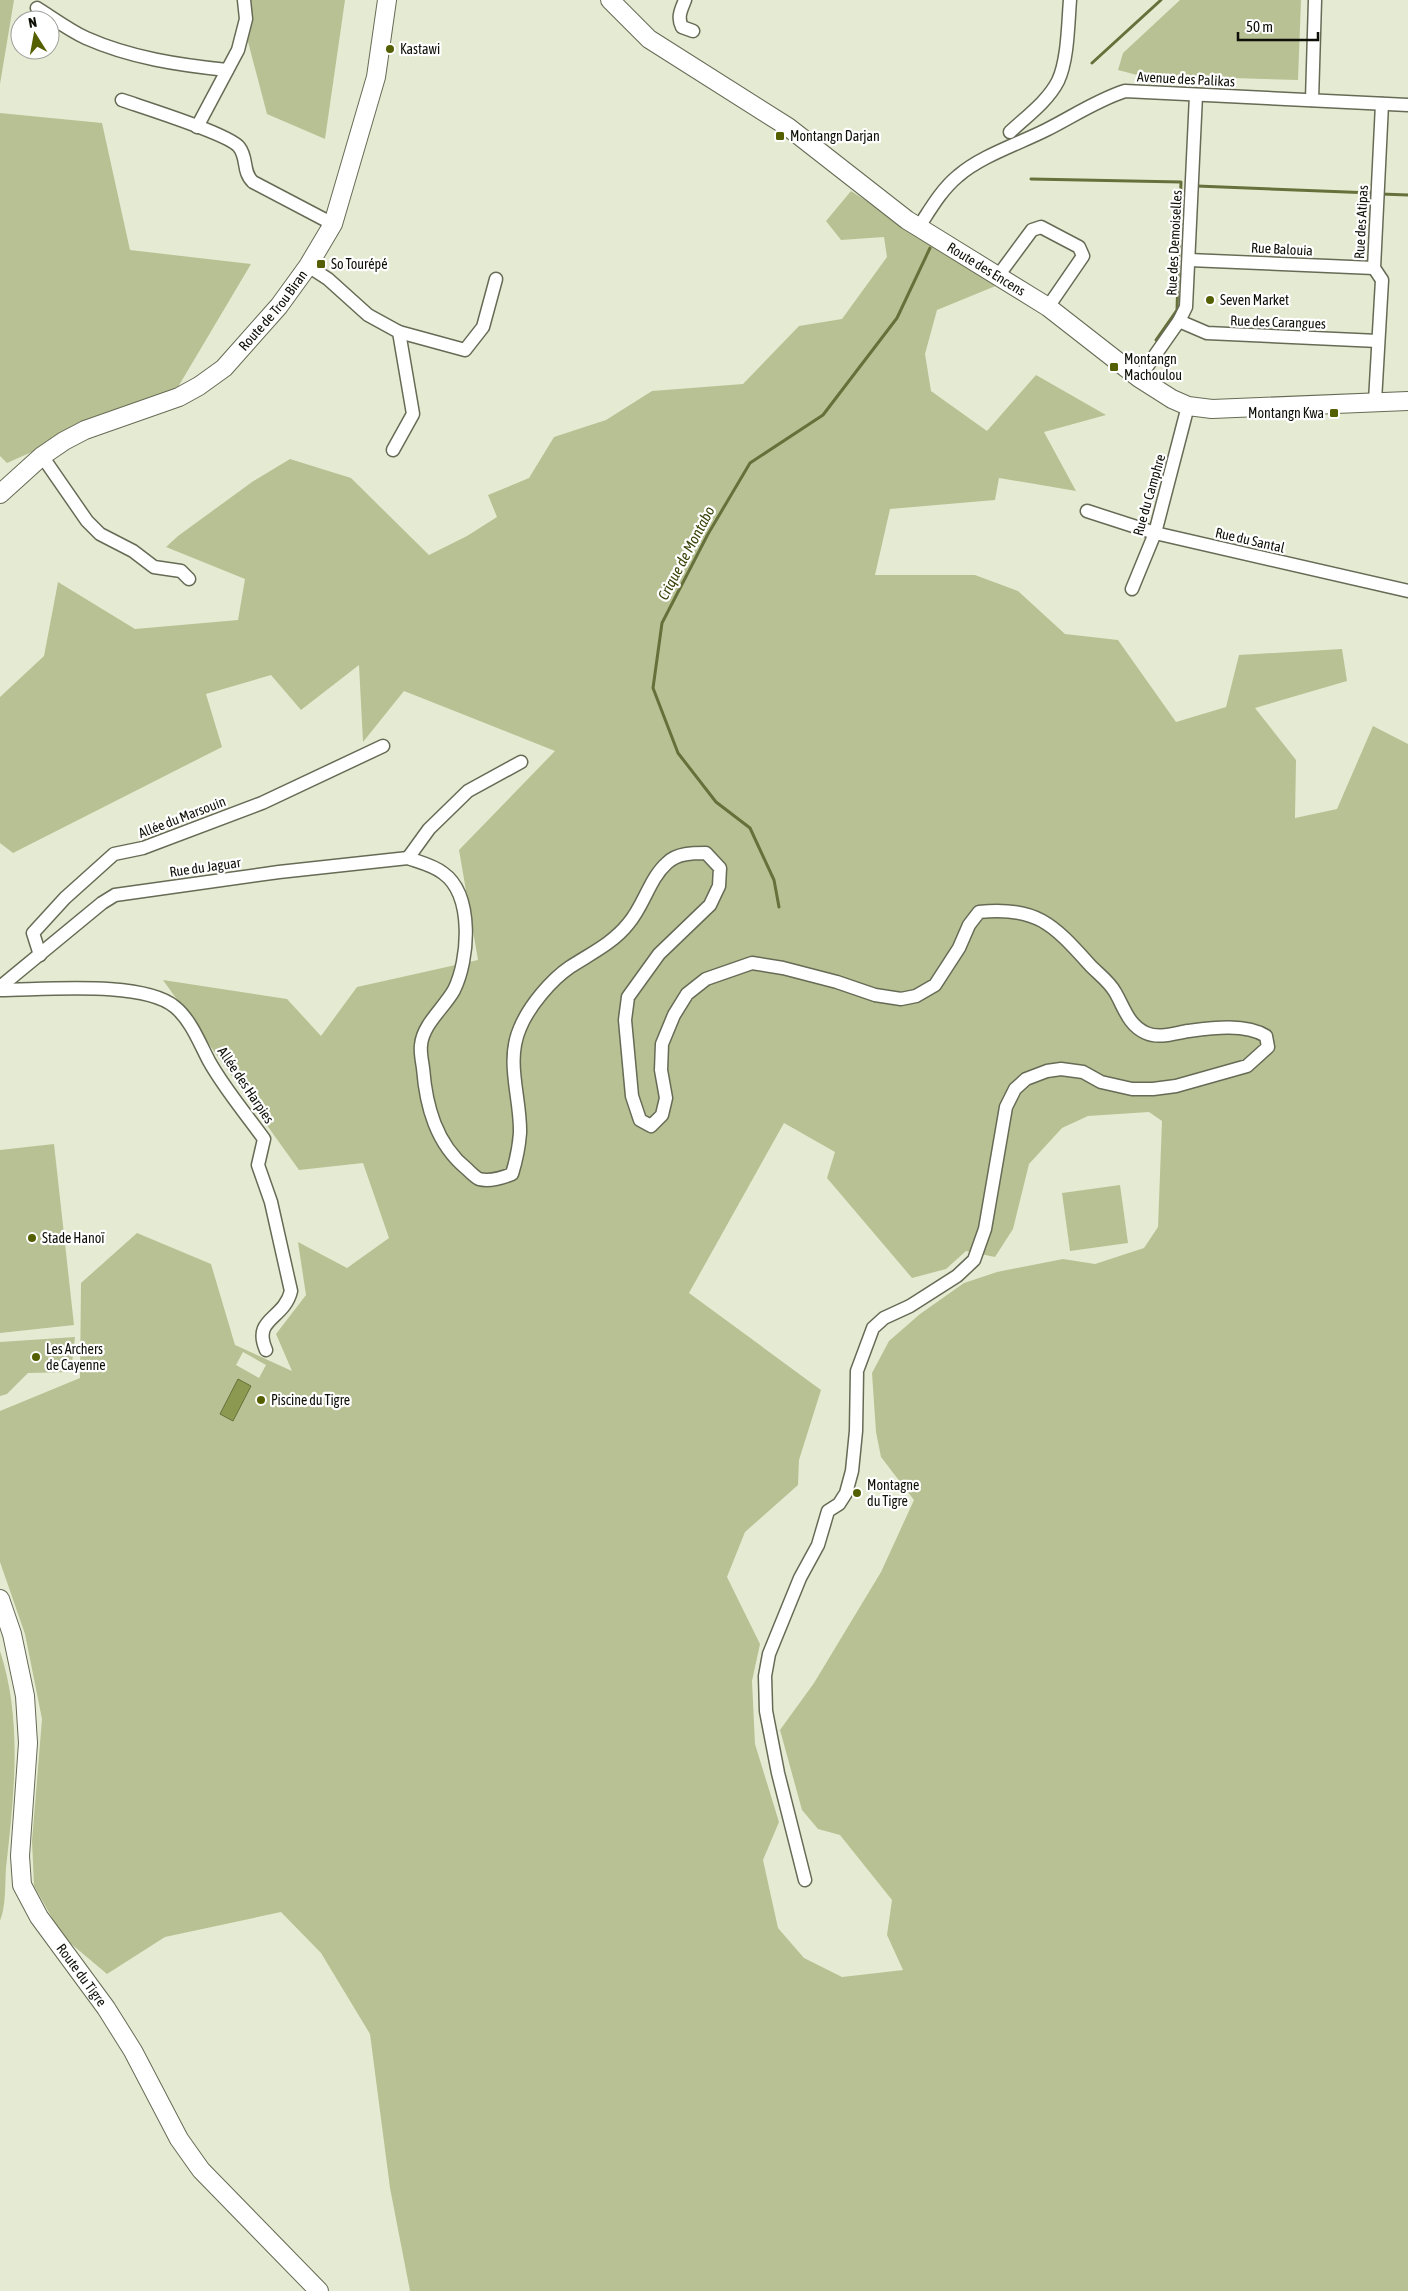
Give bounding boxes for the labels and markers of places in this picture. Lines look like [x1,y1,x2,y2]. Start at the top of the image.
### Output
place label: Kastawi [400,41,440,57]
marker: Kastawi [384,43,396,55]
place label: Montangn Darjan [790,128,880,144]
marker: Montangn Darjan [774,130,786,142]
place label: So Tourépé [331,256,388,272]
marker: So Tourépé [315,258,327,270]
place label: Seven Market [1220,292,1289,308]
marker: Seven Market [1204,294,1216,306]
place label: Montangn Machoulou [1124,351,1182,383]
marker: Montangn Machoulou [1108,361,1120,373]
place label: Montangn Kwa [1248,405,1324,421]
marker: Montangn Kwa [1328,407,1340,419]
place label: Stade Hanoï [42,1230,105,1246]
marker: Stade Hanoï [26,1232,38,1244]
place label: Les Archers de Cayenne [46,1341,106,1373]
marker: Les Archers de Cayenne [30,1351,42,1363]
place label: Piscine du Tigre [271,1392,350,1408]
marker: Piscine du Tigre [255,1394,267,1406]
place label: Montagne du Tigre [867,1477,919,1509]
marker: Montagne du Tigre [851,1487,863,1499]

